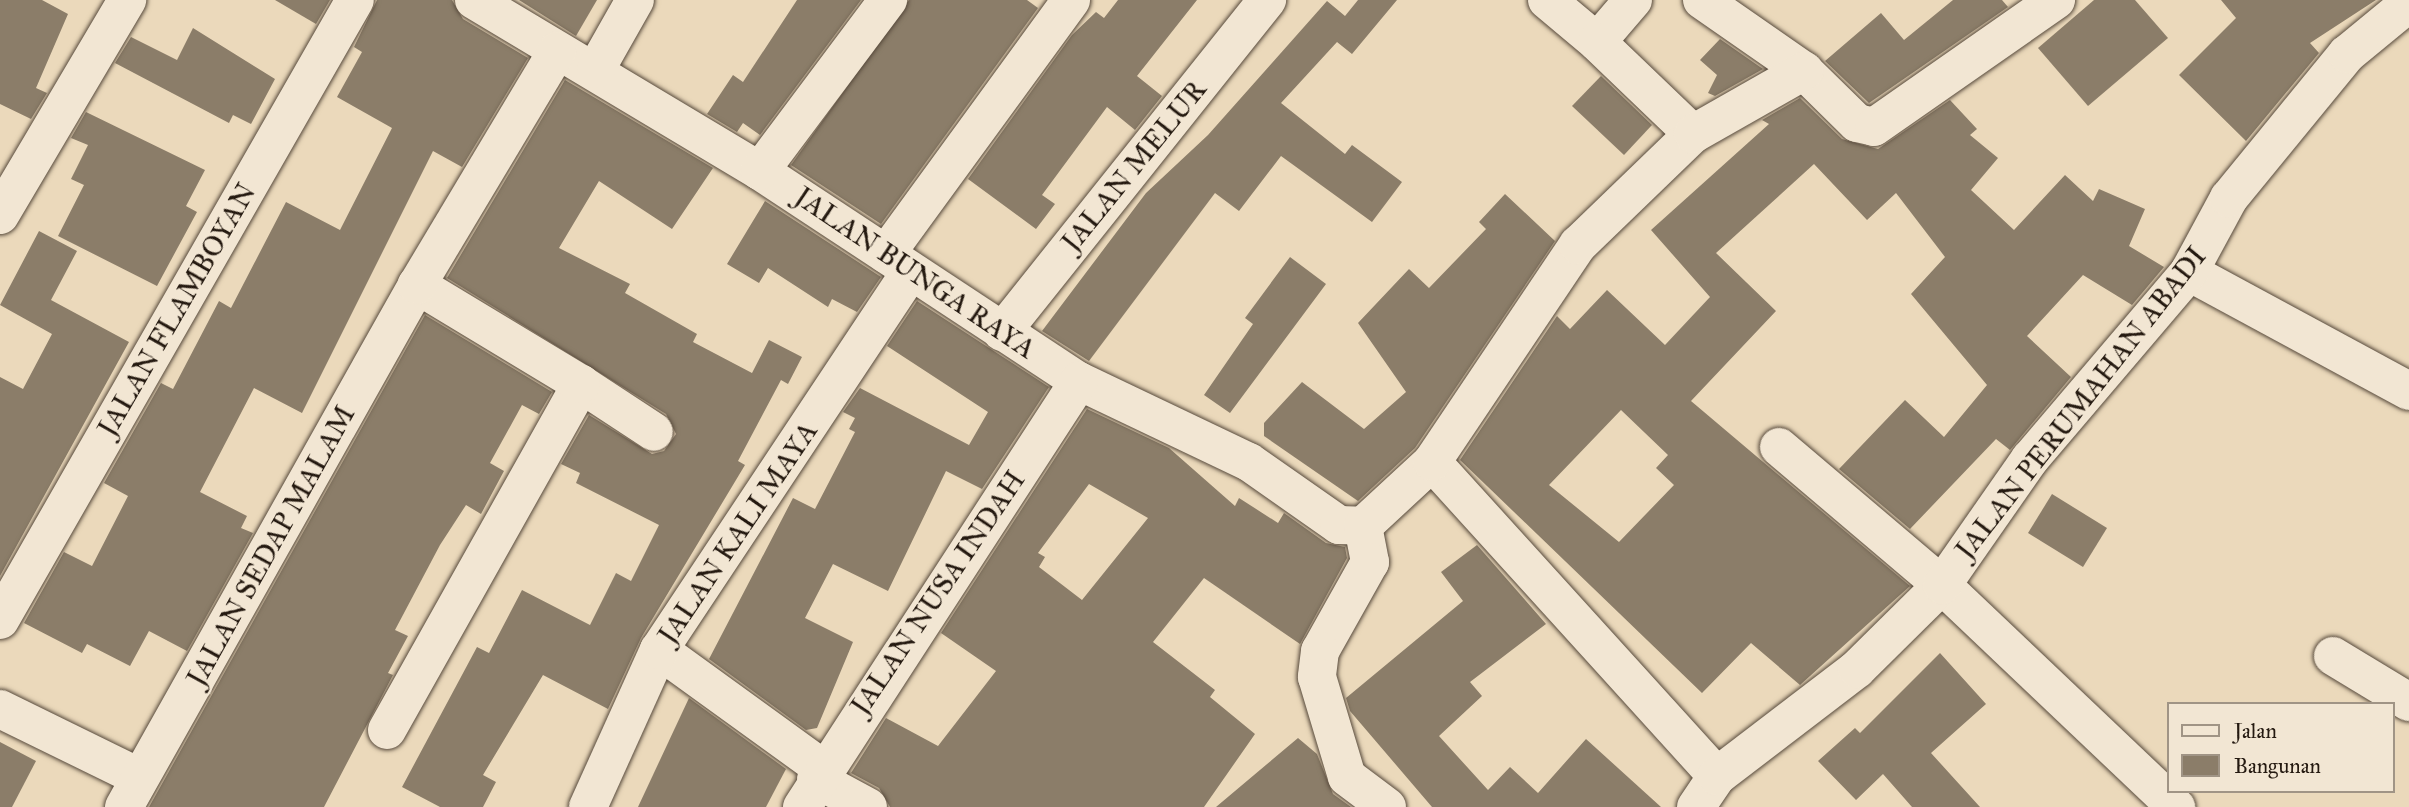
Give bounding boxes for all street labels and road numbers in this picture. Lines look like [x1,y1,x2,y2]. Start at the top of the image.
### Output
street label: JALAN MELUR [1055,73,1213,259]
street label: JALAN FLAMBOYAN [91,177,263,443]
street label: JALAN BUNGA RAYA [788,180,1042,366]
street label: JALAN PERUMAHAN ABADI [1948,240,2214,566]
street label: JALAN SEDAP MALAM [180,400,362,692]
street label: JALAN KALI MAYA [651,416,825,650]
street label: JALAN NUSA INDAH [844,465,1032,721]

